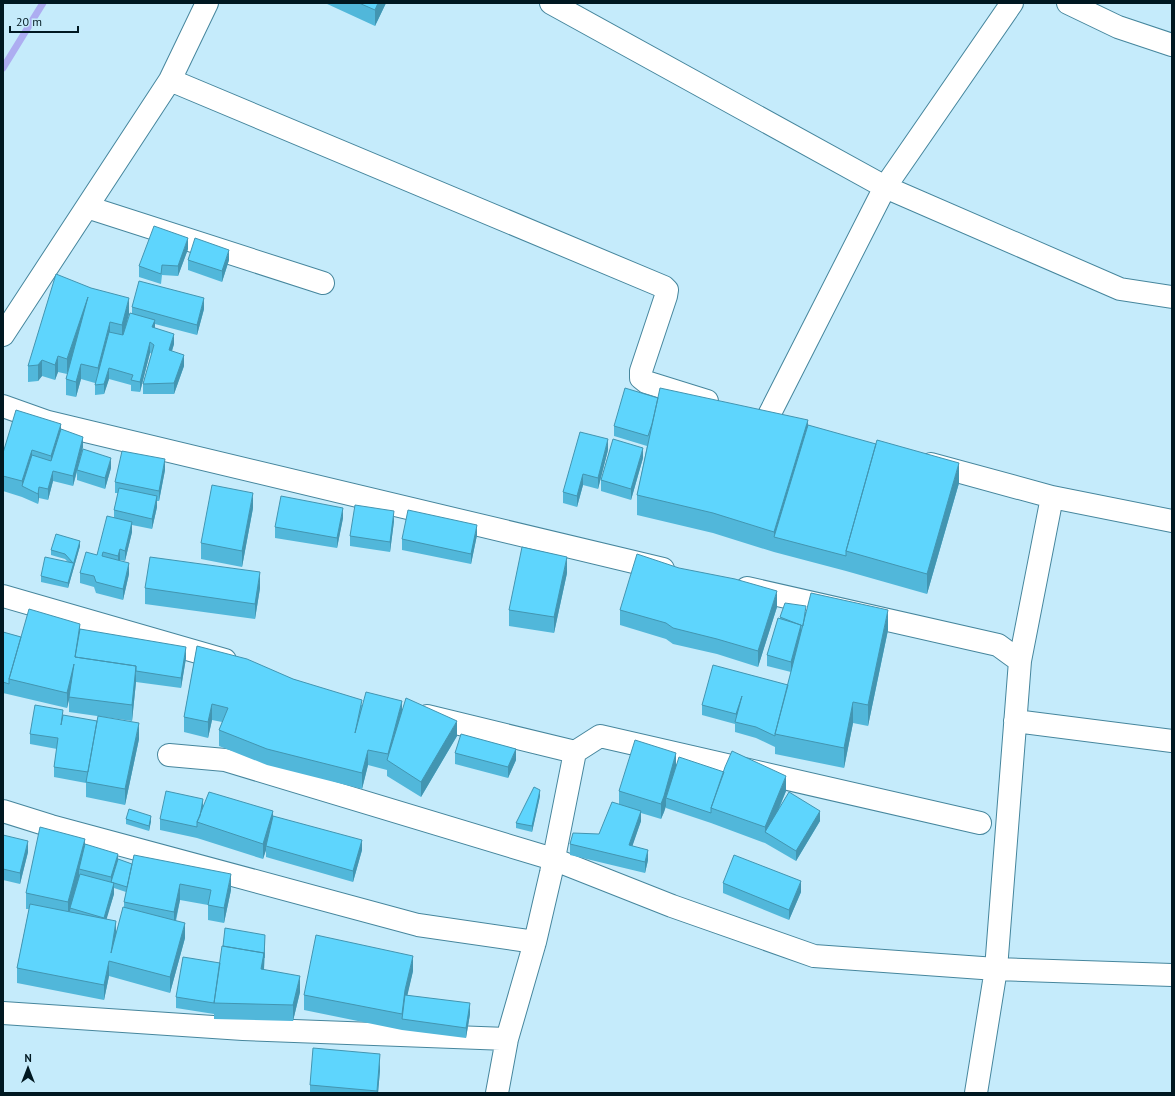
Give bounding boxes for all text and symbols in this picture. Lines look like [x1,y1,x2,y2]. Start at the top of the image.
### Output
scale bar [10,8,78,34]
text: 20 m [16,14,42,29]
north arrow [8,1048,48,1088]
text: N [24,1051,32,1065]

